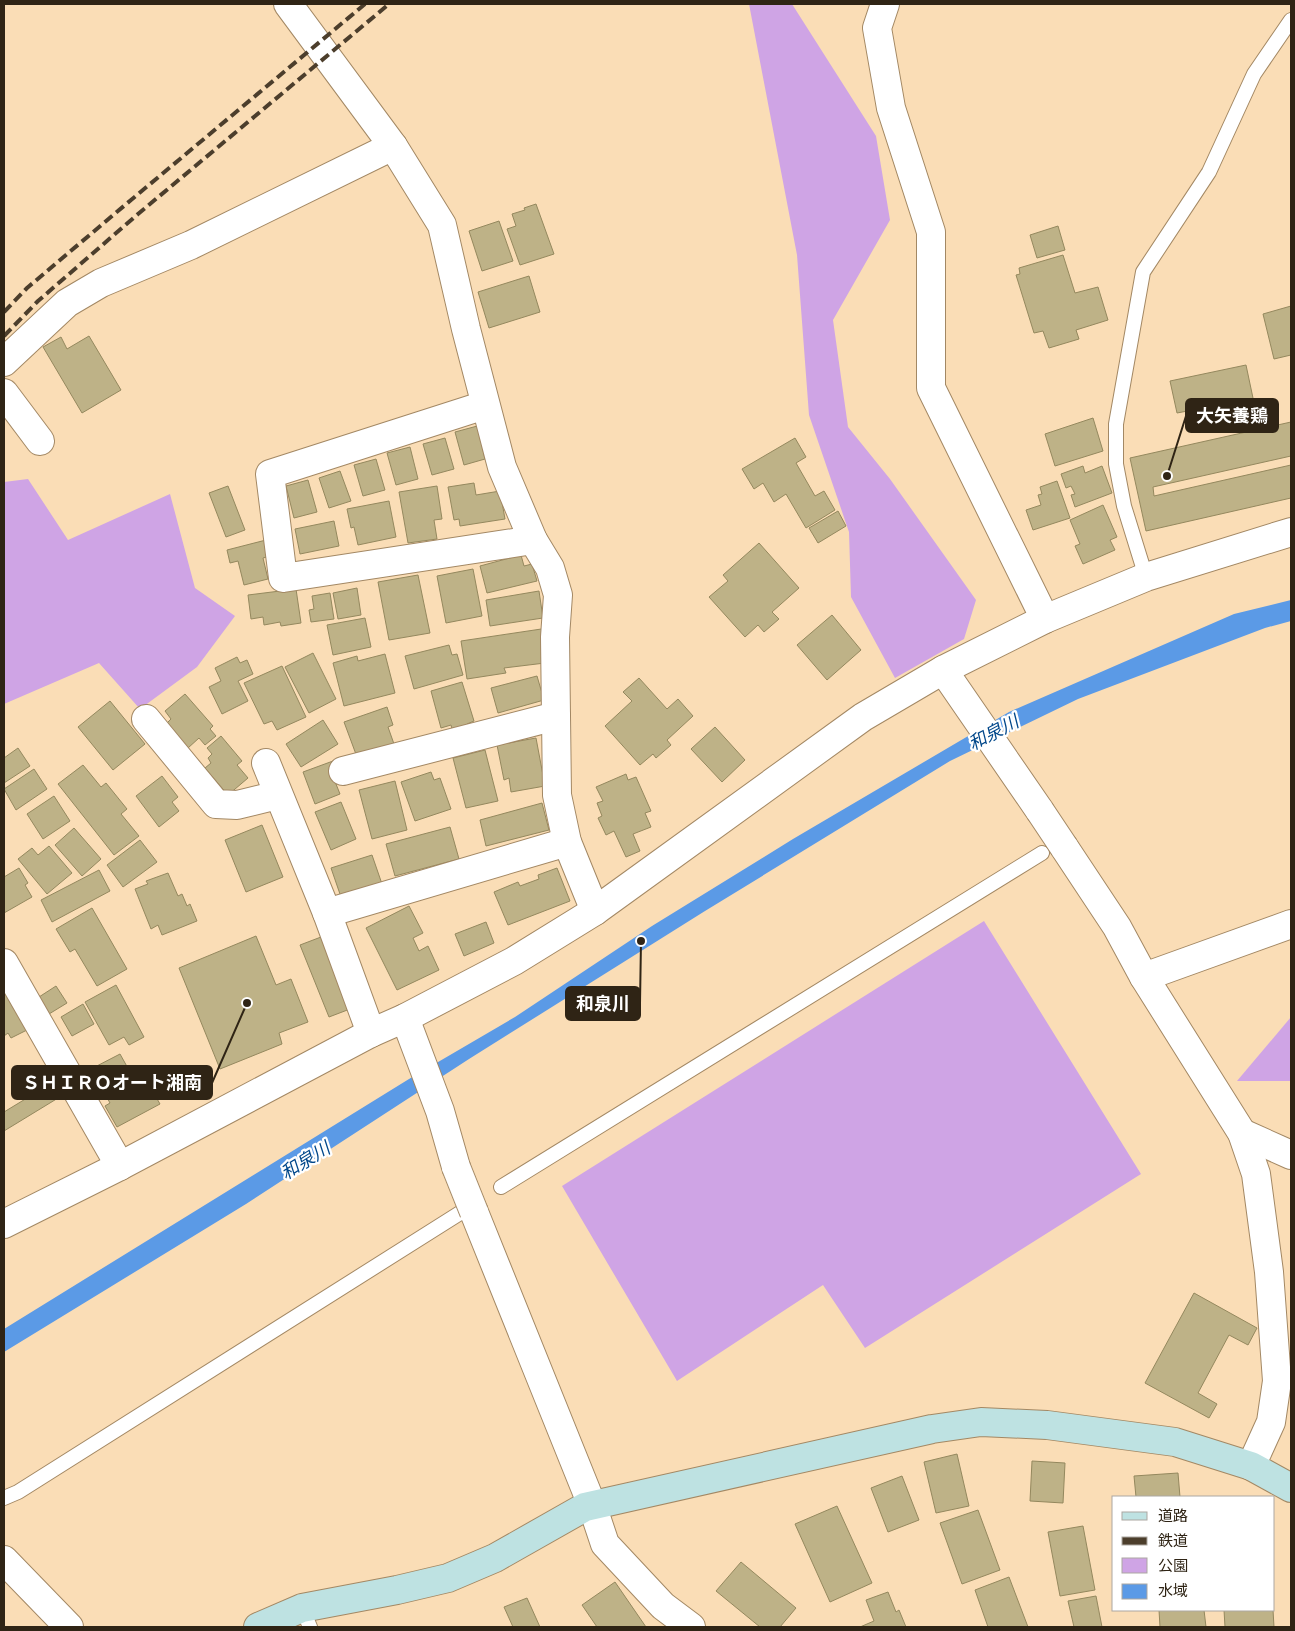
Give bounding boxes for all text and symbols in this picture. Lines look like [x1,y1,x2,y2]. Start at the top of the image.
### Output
callout: 大矢養鶏 [1186,399,1278,432]
text: 大矢養鶏 [1196,403,1268,427]
water label: 和泉川 [964,708,1024,755]
callout: 和泉川 [566,987,640,1020]
text: 和泉川 [576,991,630,1015]
callout: ＳＨＩＲＯオート湘南 [12,1066,212,1099]
text: ＳＨＩＲＯオート湘南 [22,1070,202,1094]
water label: 和泉川 [276,1134,336,1184]
legend [1112,1496,1275,1611]
text: 道路 [1158,1505,1188,1525]
text: 鉄道 [1158,1530,1188,1550]
text: 公園 [1158,1555,1188,1575]
text: 水域 [1158,1580,1188,1600]

